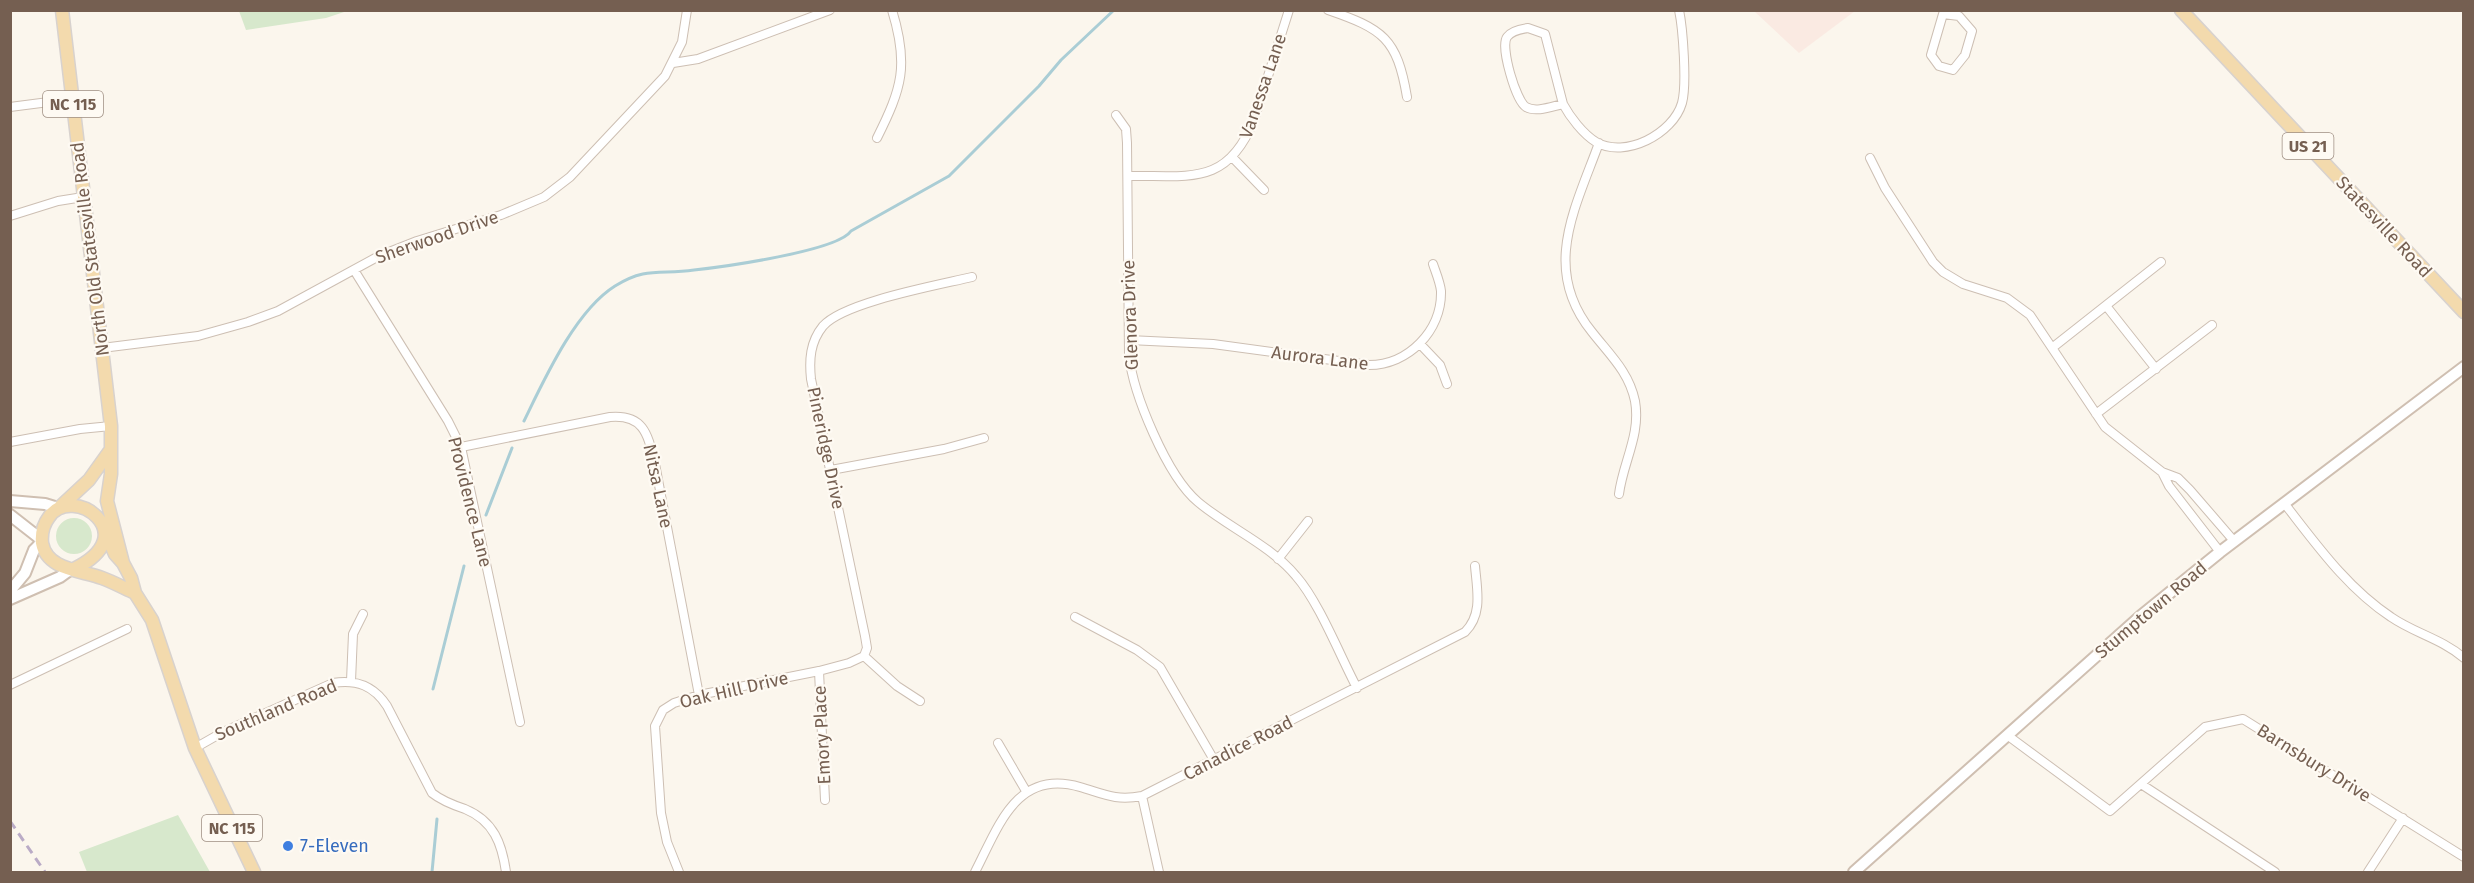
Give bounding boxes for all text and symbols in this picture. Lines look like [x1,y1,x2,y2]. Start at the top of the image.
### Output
street label: Vanessa Lane [1235,31,1291,141]
road number: NC 115 [43,91,103,117]
road number: US 21 [2282,133,2334,159]
street label: North Old Statesville Road [66,141,114,357]
street label: Statesville Road [2331,172,2437,282]
street label: Sherwood Drive [373,206,501,268]
street label: Glenora Drive [1117,259,1143,371]
street label: Aurora Lane [1270,341,1370,375]
street label: Pineridge Drive [802,385,850,511]
street label: Providence Lane [443,434,497,570]
street label: Nitsa Lane [638,442,678,530]
street label: Stumptown Road [2091,557,2211,663]
street label: Oak Hill Drive [677,667,791,713]
street label: Southland Road [212,674,340,746]
street label: Emory Place [808,685,836,785]
street label: Canadice Road [1179,711,1297,785]
street label: Barnsbury Drive [2253,719,2375,807]
road number: NC 115 [202,815,262,841]
place label: 7-Eleven [300,835,369,857]
marker: 7-Eleven [281,839,295,853]

